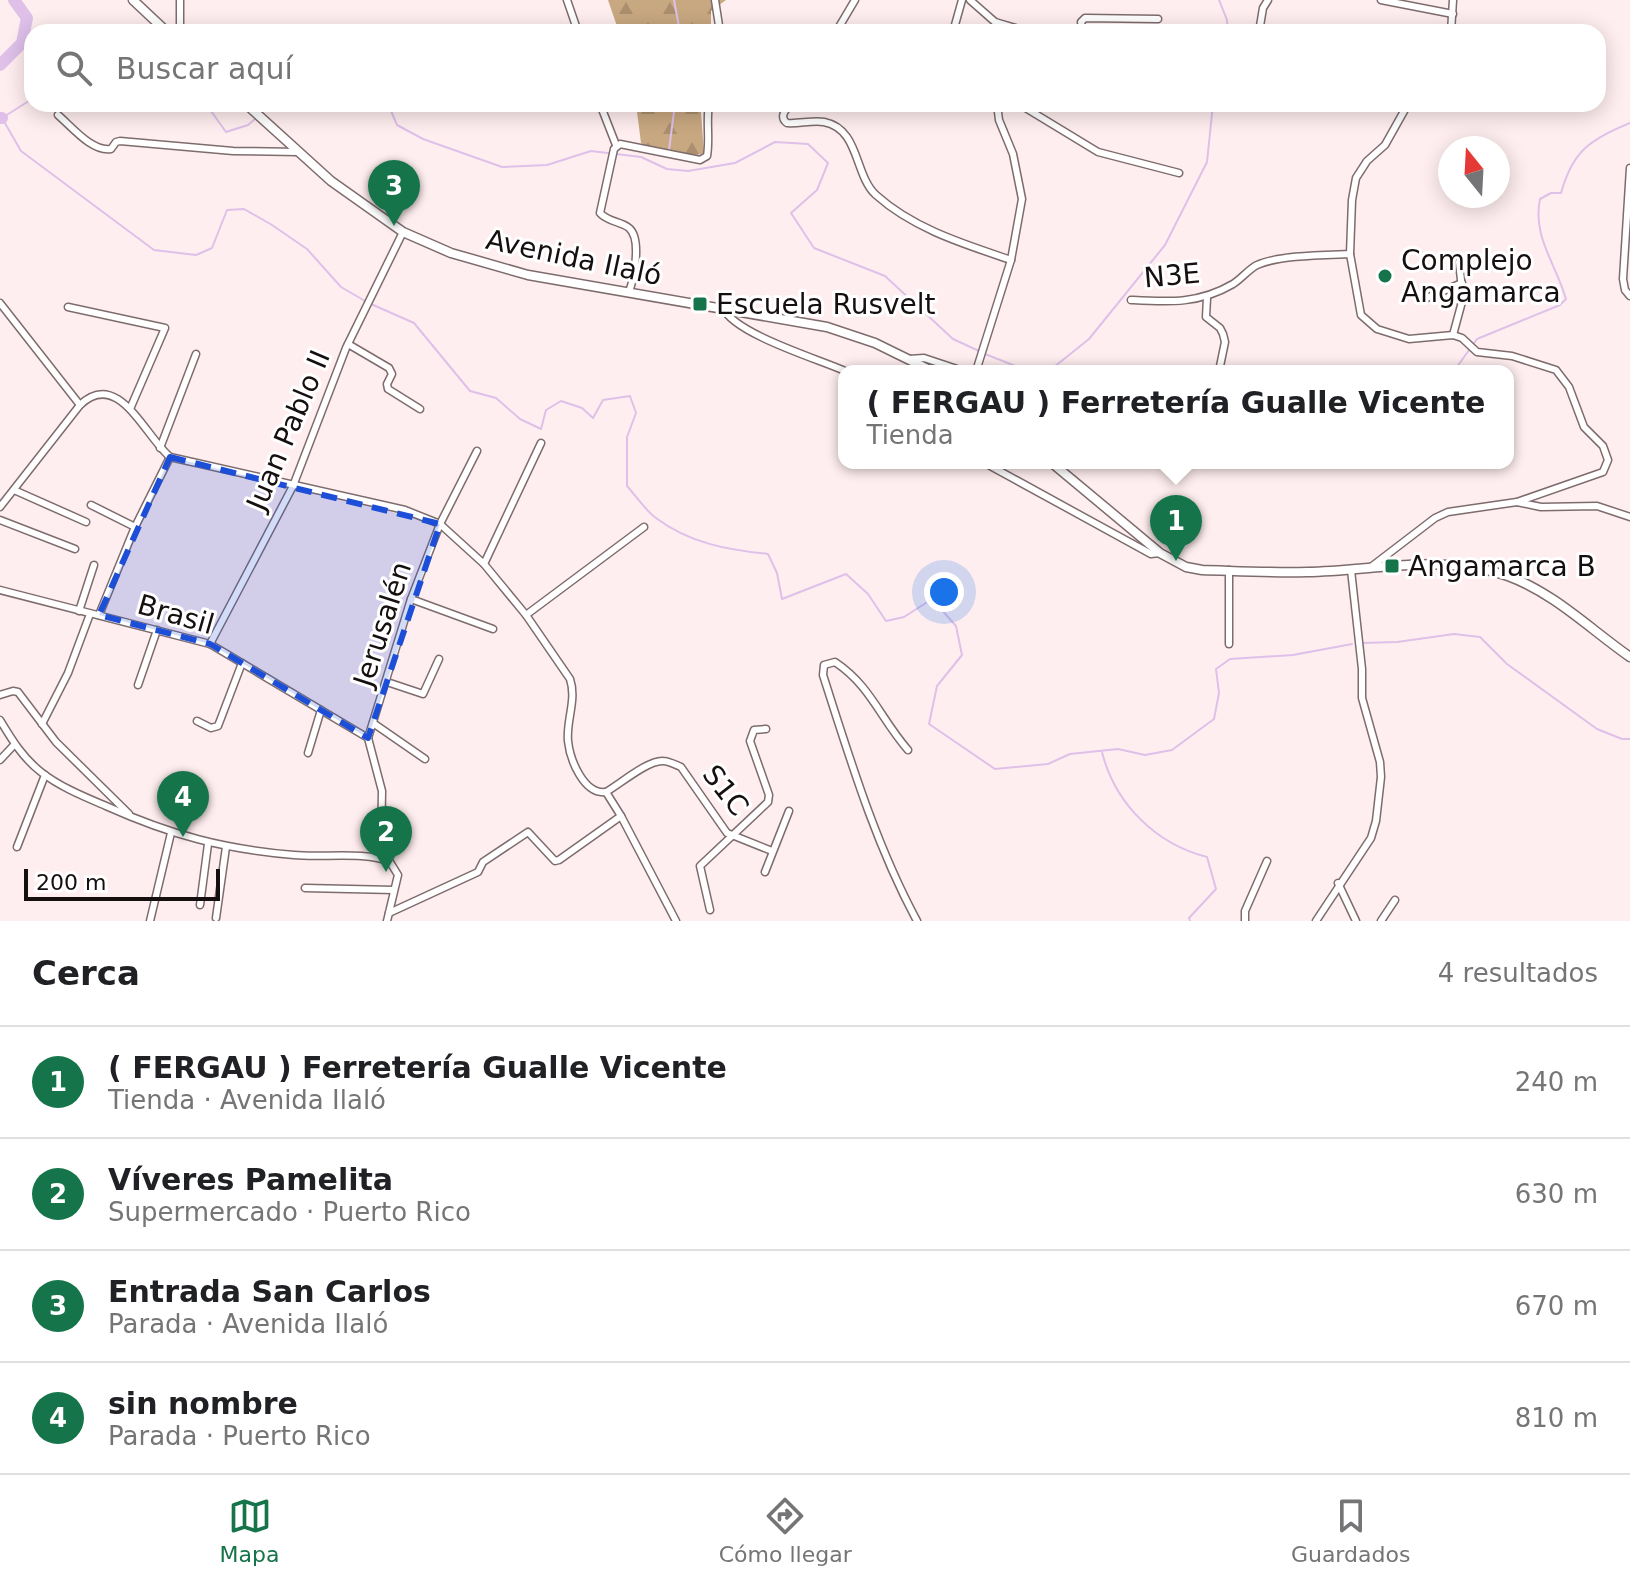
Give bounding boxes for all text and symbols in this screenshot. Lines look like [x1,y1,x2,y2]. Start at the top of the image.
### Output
search box [24,24,1606,112]
icon: search [52,46,96,90]
text: Buscar aquí [116,51,293,86]
north arrow [1438,136,1510,208]
pin: 3 [368,160,420,226]
street label: Avenida Ilaló [483,223,665,292]
place label: Complejo Angamarca [1401,244,1561,309]
street label: N3E [1142,257,1202,294]
marker: Complejo Angamarca [1376,267,1394,285]
place label: Escuela Rusvelt [716,288,936,321]
marker: Escuela Rusvelt [691,295,709,313]
street label: Juan Pablo II [239,345,337,517]
popup [838,365,1514,469]
text: ( FERGAU ) Ferretería Gualle Vicente [867,385,1485,420]
text: Tienda [867,420,954,450]
pin: 1 [1150,495,1202,561]
place label: Angamarca B [1408,550,1596,583]
marker: Angamarca B [1383,557,1401,575]
street label: Jerusalén [346,558,418,693]
your location [924,572,964,612]
street label: Brasil [134,588,218,641]
street label: S1C [696,758,756,822]
pin: 4 [157,771,209,837]
pin: 2 [360,806,412,872]
scale bar [24,865,220,901]
text: 200 m [36,870,106,895]
text: Cerca [32,953,140,993]
text: 4 resultados [1438,958,1598,988]
text: ( FERGAU ) Ferretería Gualle Vicente [108,1050,727,1085]
text: 1 [49,1067,67,1097]
text: 240 m [1515,1067,1598,1097]
text: Tienda · Avenida Ilaló [108,1085,386,1115]
text: Víveres Pamelita [108,1162,393,1197]
text: 2 [49,1179,67,1209]
text: 630 m [1515,1179,1598,1209]
text: Supermercado · Puerto Rico [108,1197,471,1227]
text: Entrada San Carlos [108,1274,431,1309]
text: 3 [49,1291,67,1321]
text: 670 m [1515,1291,1598,1321]
text: Parada · Avenida Ilaló [108,1309,388,1339]
text: sin nombre [108,1386,298,1421]
text: 4 [49,1403,67,1433]
text: 810 m [1515,1403,1598,1433]
text: Parada · Puerto Rico [108,1421,371,1451]
tab: Mapa [220,1494,280,1567]
tab: Cómo llegar [719,1494,852,1567]
tab: Guardados [1291,1494,1410,1567]

